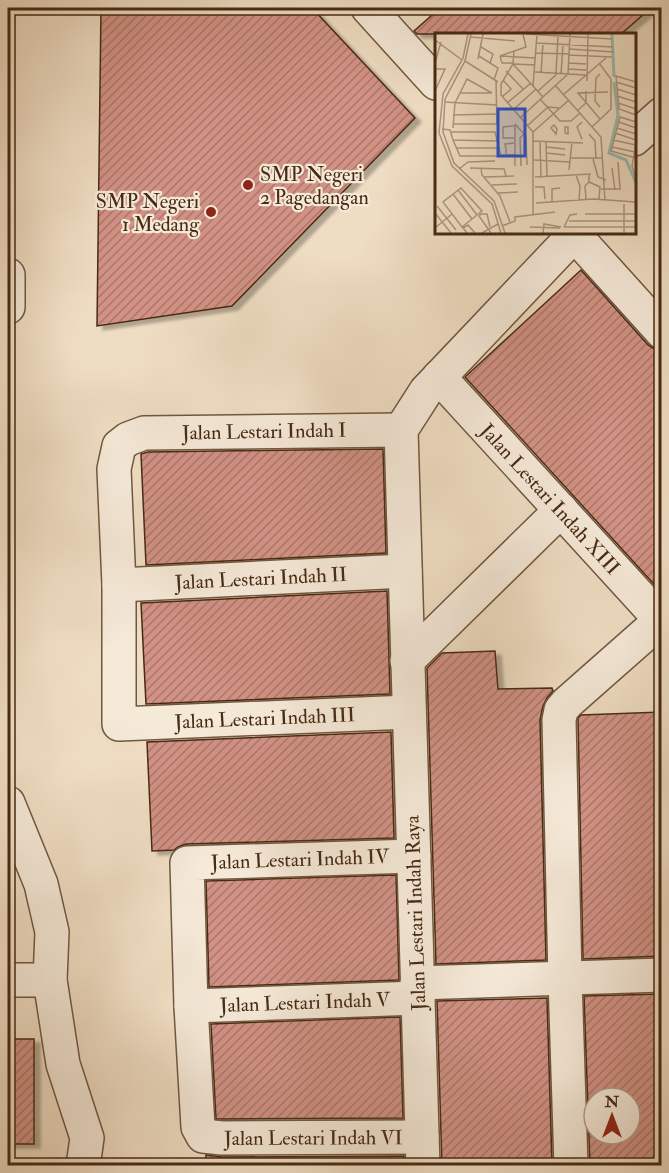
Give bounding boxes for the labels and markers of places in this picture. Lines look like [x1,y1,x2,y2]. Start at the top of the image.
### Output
place label: SMP Negeri 2 Pagedangan [260,162,369,210]
marker: SMP Negeri 2 Pagedangan [241,178,255,192]
place label: SMP Negeri 1 Medang [96,189,200,237]
marker: SMP Negeri 1 Medang [204,205,218,219]

